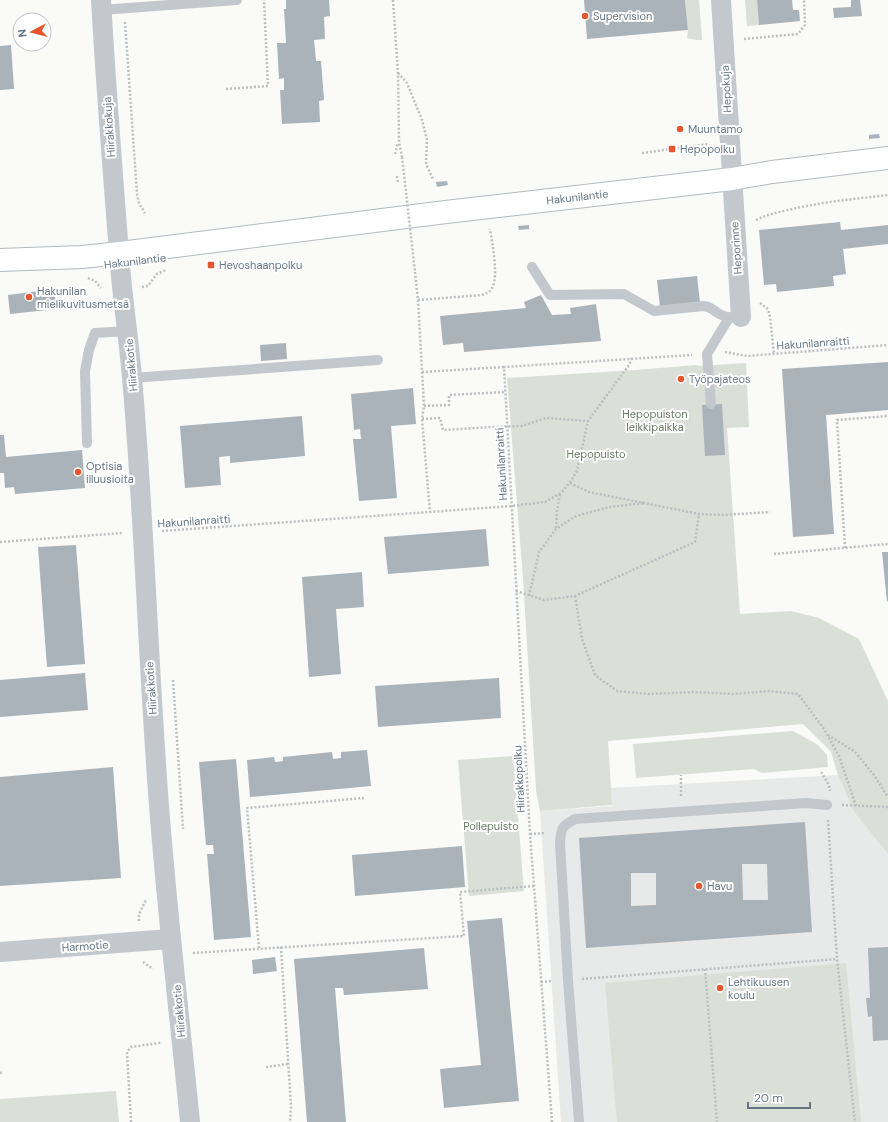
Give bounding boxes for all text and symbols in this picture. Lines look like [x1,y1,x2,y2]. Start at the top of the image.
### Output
place label: Supervision [593,9,652,23]
marker: Supervision [580,11,590,21]
north arrow [12,12,52,52]
text: N [15,28,30,38]
street label: Hepokuja [718,65,734,113]
street label: Hiirakkokuja [100,96,118,158]
place label: Muuntamo [688,122,743,136]
marker: Muuntamo [675,124,685,134]
place label: Hepopolku [680,142,735,156]
marker: Hepopolku [667,144,677,154]
street label: Hakunilantie [546,186,609,207]
street label: Heporinne [727,221,745,275]
street label: Hakunilantie [103,250,167,272]
place label: Hevoshaanpolku [219,258,302,272]
marker: Hevoshaanpolku [206,260,216,270]
place label: Hakunilan mielikuvitusmetsä [37,284,129,311]
marker: Hakunilan mielikuvitusmetsä [24,292,34,302]
street label: Hakunilanraitti [776,333,850,353]
street label: Hiirakkotie [122,338,140,392]
place label: Työpajateos [689,372,751,386]
marker: Työpajateos [676,374,686,384]
park label: Hepopuiston leikkipaikka [622,407,688,434]
street label: Hakunilanraitti [492,427,510,501]
park label: Hepopuisto [567,447,625,461]
place label: Optisia illuusioita [86,459,134,486]
marker: Optisia illuusioita [73,467,83,477]
street label: Hakunilanraitti [157,511,231,531]
street label: Hiirakkotie [142,661,160,715]
street label: Hiirakkopolku [510,745,528,813]
park label: Pollepuisto [463,819,519,833]
place label: Havu [707,879,732,893]
marker: Havu [694,881,704,891]
street label: Harmotie [61,937,109,955]
place label: Lehtikuusen koulu [728,975,789,1002]
marker: Lehtikuusen koulu [715,983,725,993]
street label: Hiirakkotie [170,984,188,1038]
scale bar [748,1084,810,1110]
text: 20 m [754,1090,783,1106]

